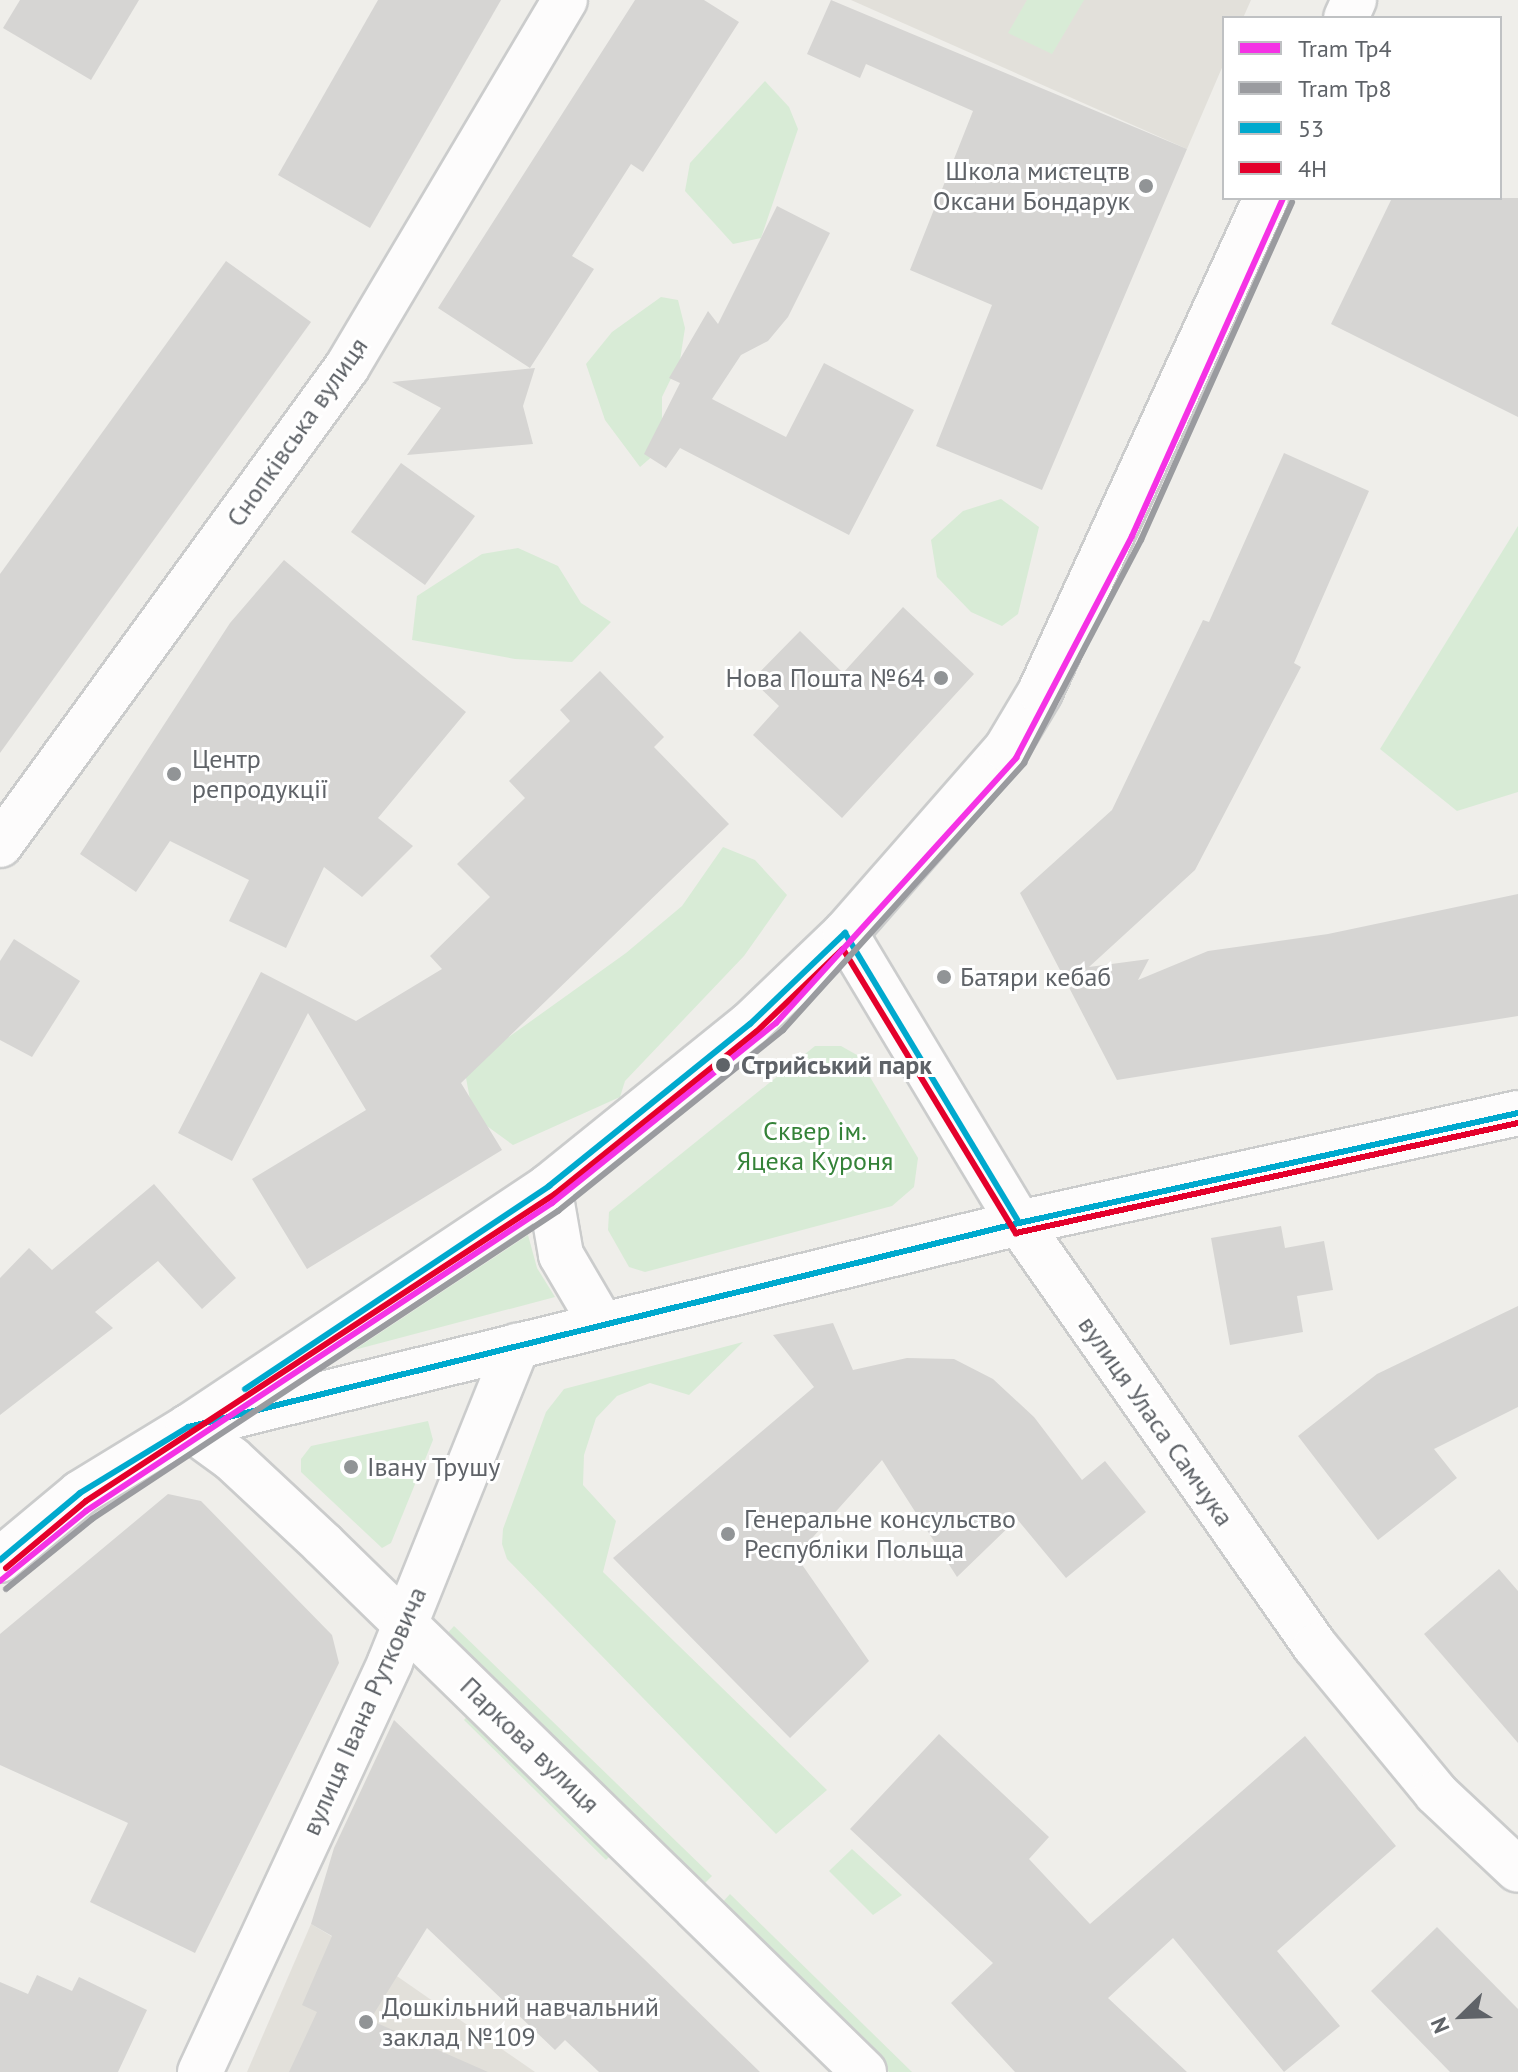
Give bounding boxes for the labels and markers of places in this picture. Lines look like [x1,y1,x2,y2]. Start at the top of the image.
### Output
place label: Школа мистецтв Оксани Бондарук [933,155,1130,216]
marker: Школа мистецтв Оксани Бондарук [1137,177,1155,195]
place label: Нова Пошта №64 [725,662,925,694]
marker: Нова Пошта №64 [932,669,950,687]
place label: Центр репродукції [192,743,328,804]
marker: Центр репродукції [163,763,185,785]
place label: Батяри кебаб [960,961,1111,993]
marker: Батяри кебаб [935,968,953,986]
place label: Стрийський парк [741,1049,932,1081]
marker: Стрийський парк [712,1054,734,1076]
place label: Івану Трушу [367,1451,502,1483]
marker: Івану Трушу [342,1458,360,1476]
place label: Генеральне консульство Республіки Польща [744,1503,1016,1564]
marker: Генеральне консульство Республіки Польща [719,1525,737,1543]
place label: Дошкільний навчальний заклад №109 [382,1991,659,2052]
marker: Дошкільний навчальний заклад №109 [357,2013,375,2031]

